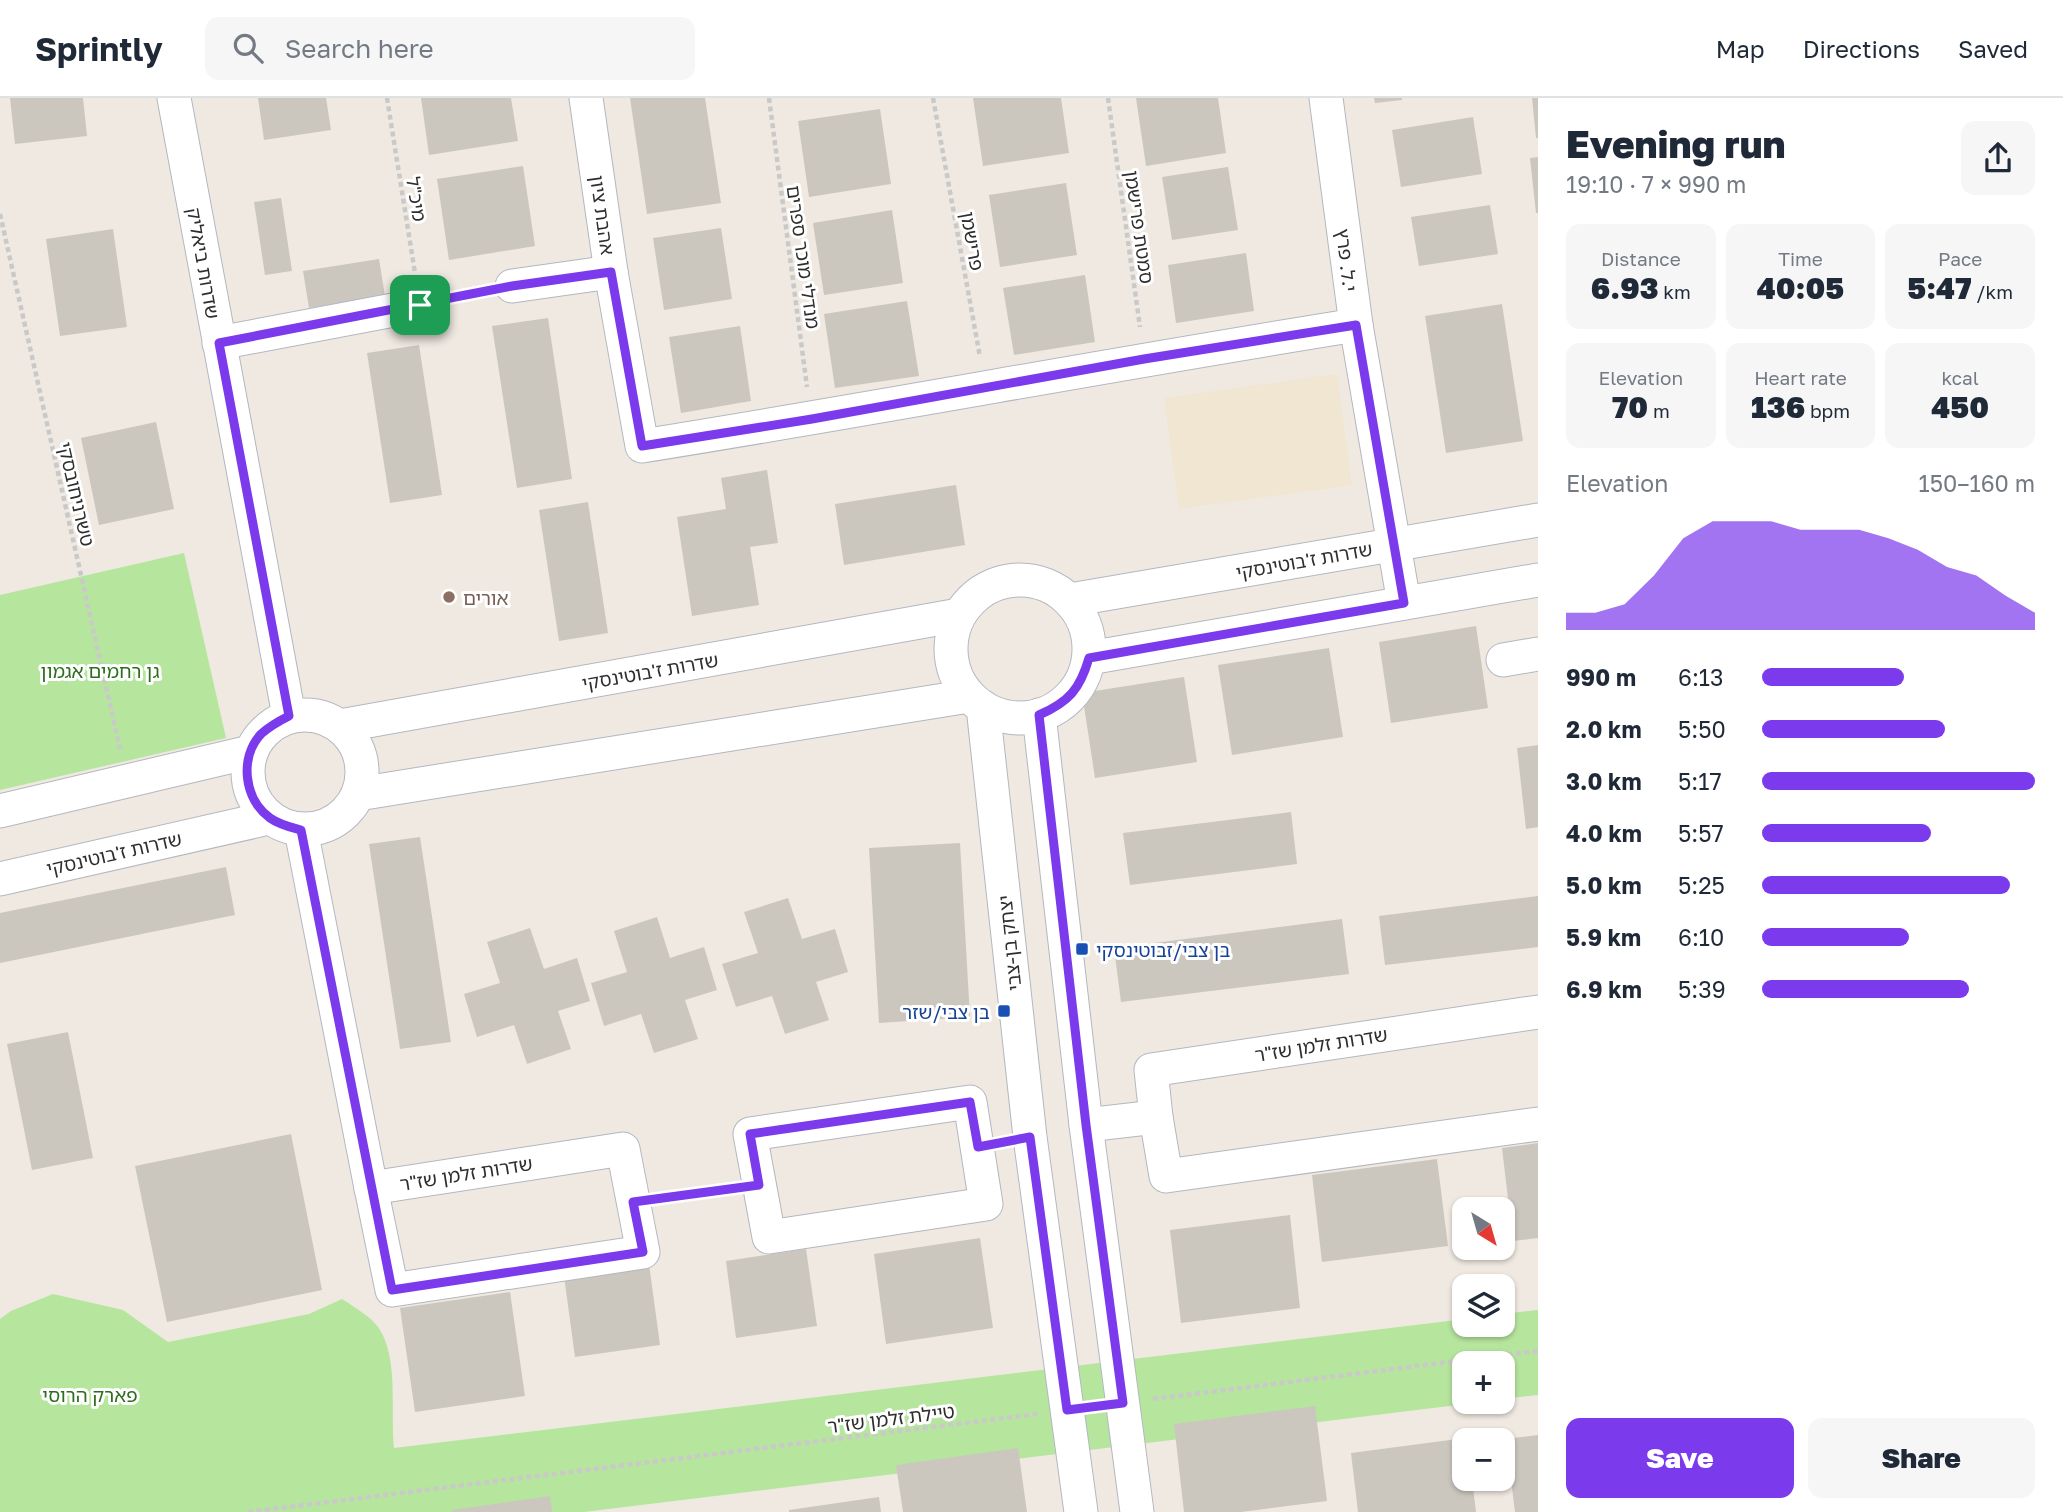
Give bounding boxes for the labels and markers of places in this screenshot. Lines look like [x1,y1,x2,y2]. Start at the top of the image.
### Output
pin [390,275,450,335]
place label: אורים [463,586,508,609]
marker: אורים [441,589,457,605]
place label: בן צבי/זבוטינסקי [1096,938,1230,961]
marker: בן צבי/זבוטינסקי [1074,941,1090,957]
place label: בן צבי/שזר [902,1000,990,1023]
marker: בן צבי/שזר [996,1003,1012,1019]

